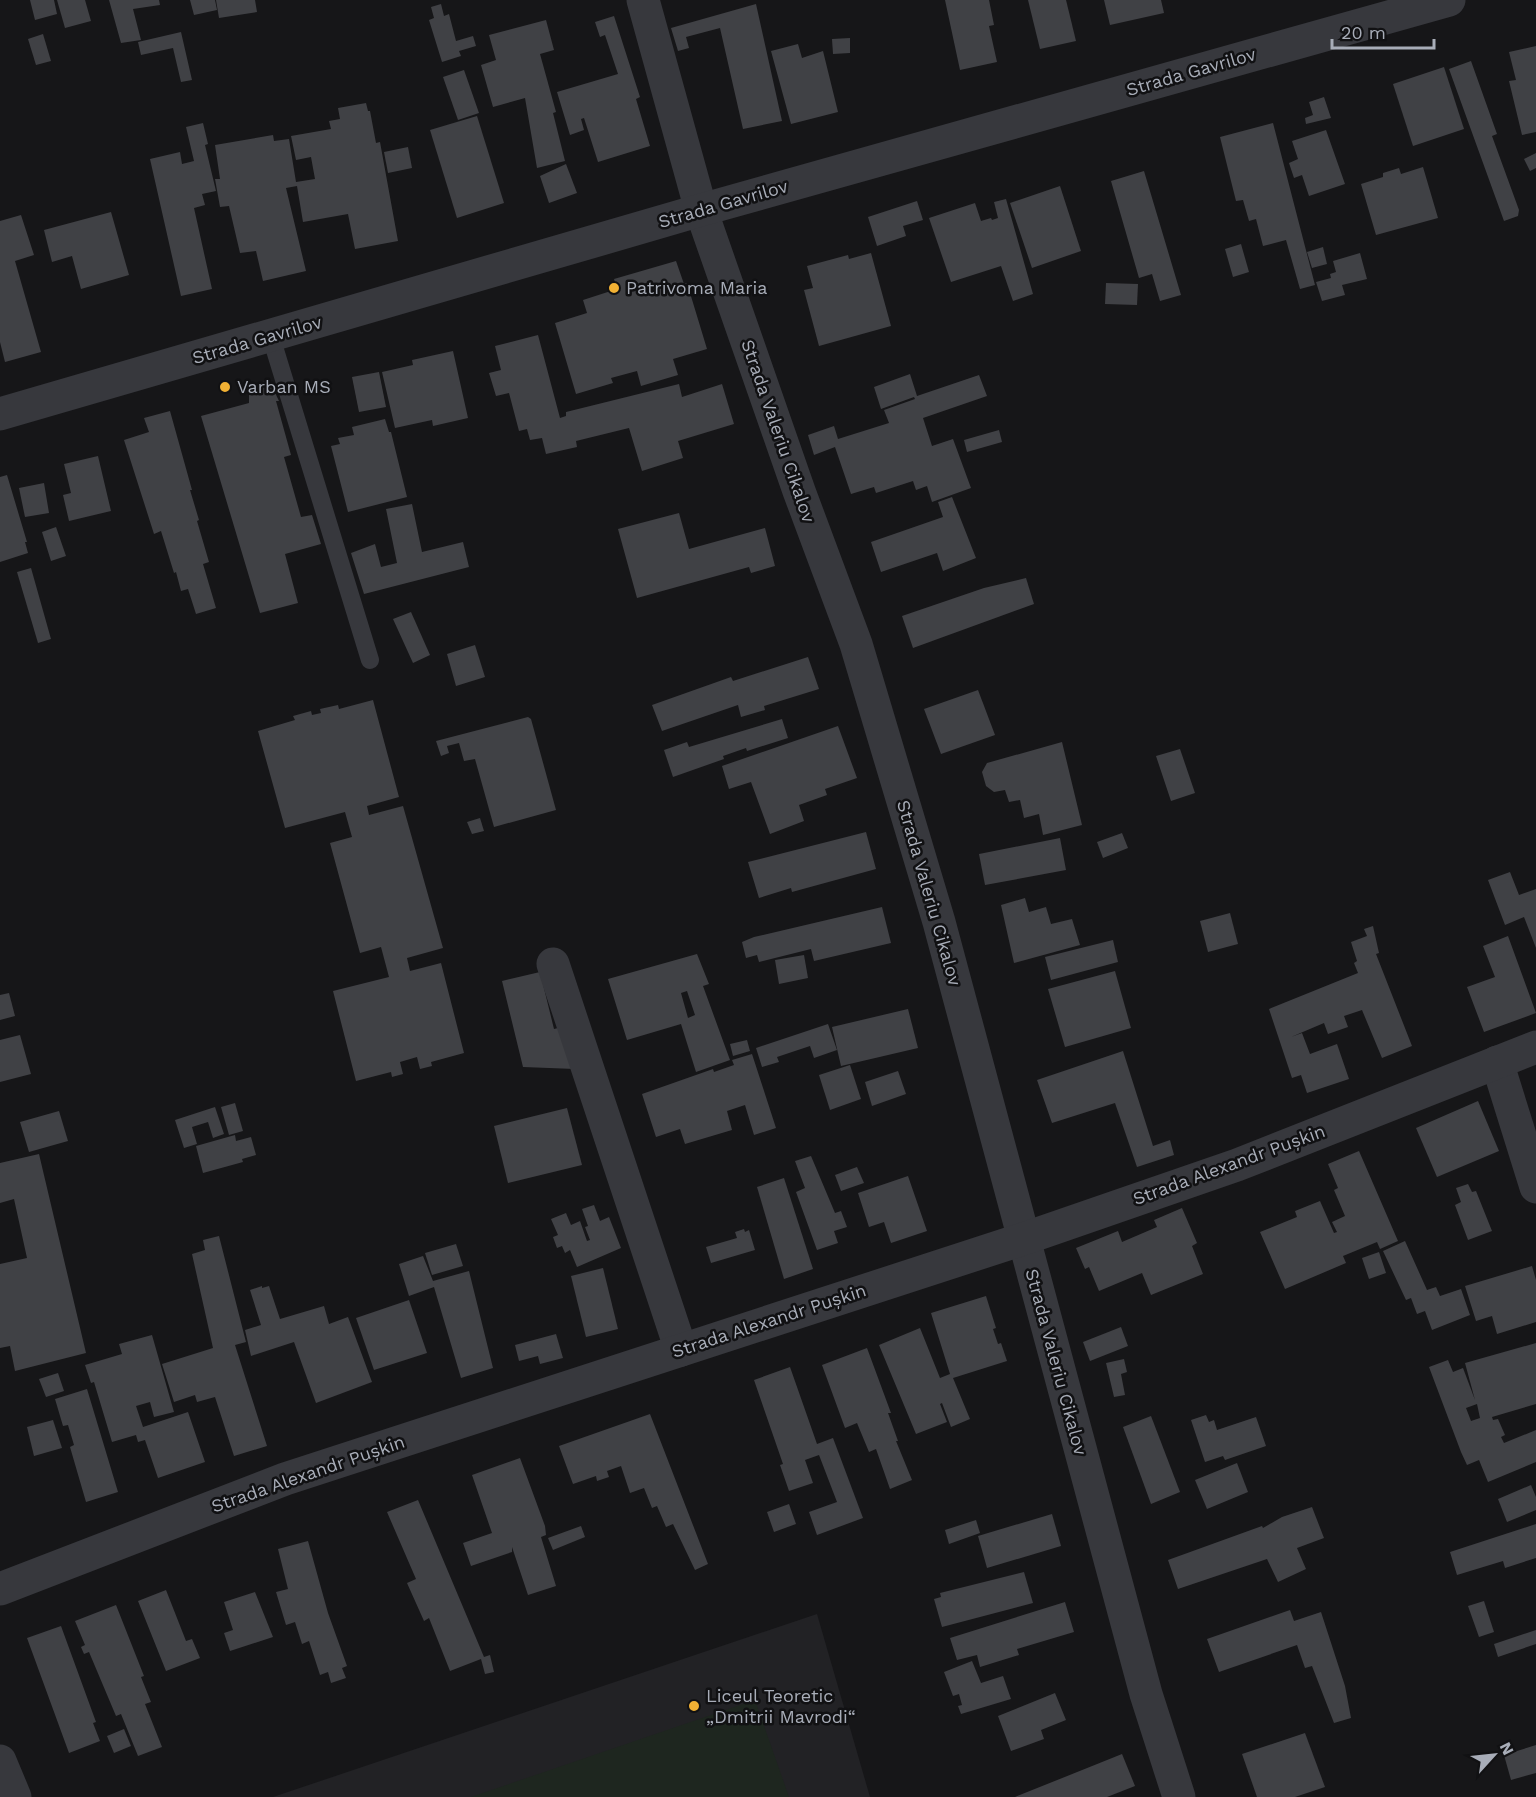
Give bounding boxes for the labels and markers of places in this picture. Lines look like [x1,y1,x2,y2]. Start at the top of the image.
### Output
place label: Patrivoma Maria [626,277,767,298]
marker: Patrivoma Maria [607,281,621,295]
place label: Varban MS [237,376,331,397]
marker: Varban MS [218,380,232,394]
place label: Liceul Teoretic „Dmitrii Mavrodi“ [706,1685,856,1727]
marker: Liceul Teoretic „Dmitrii Mavrodi“ [687,1699,701,1713]

